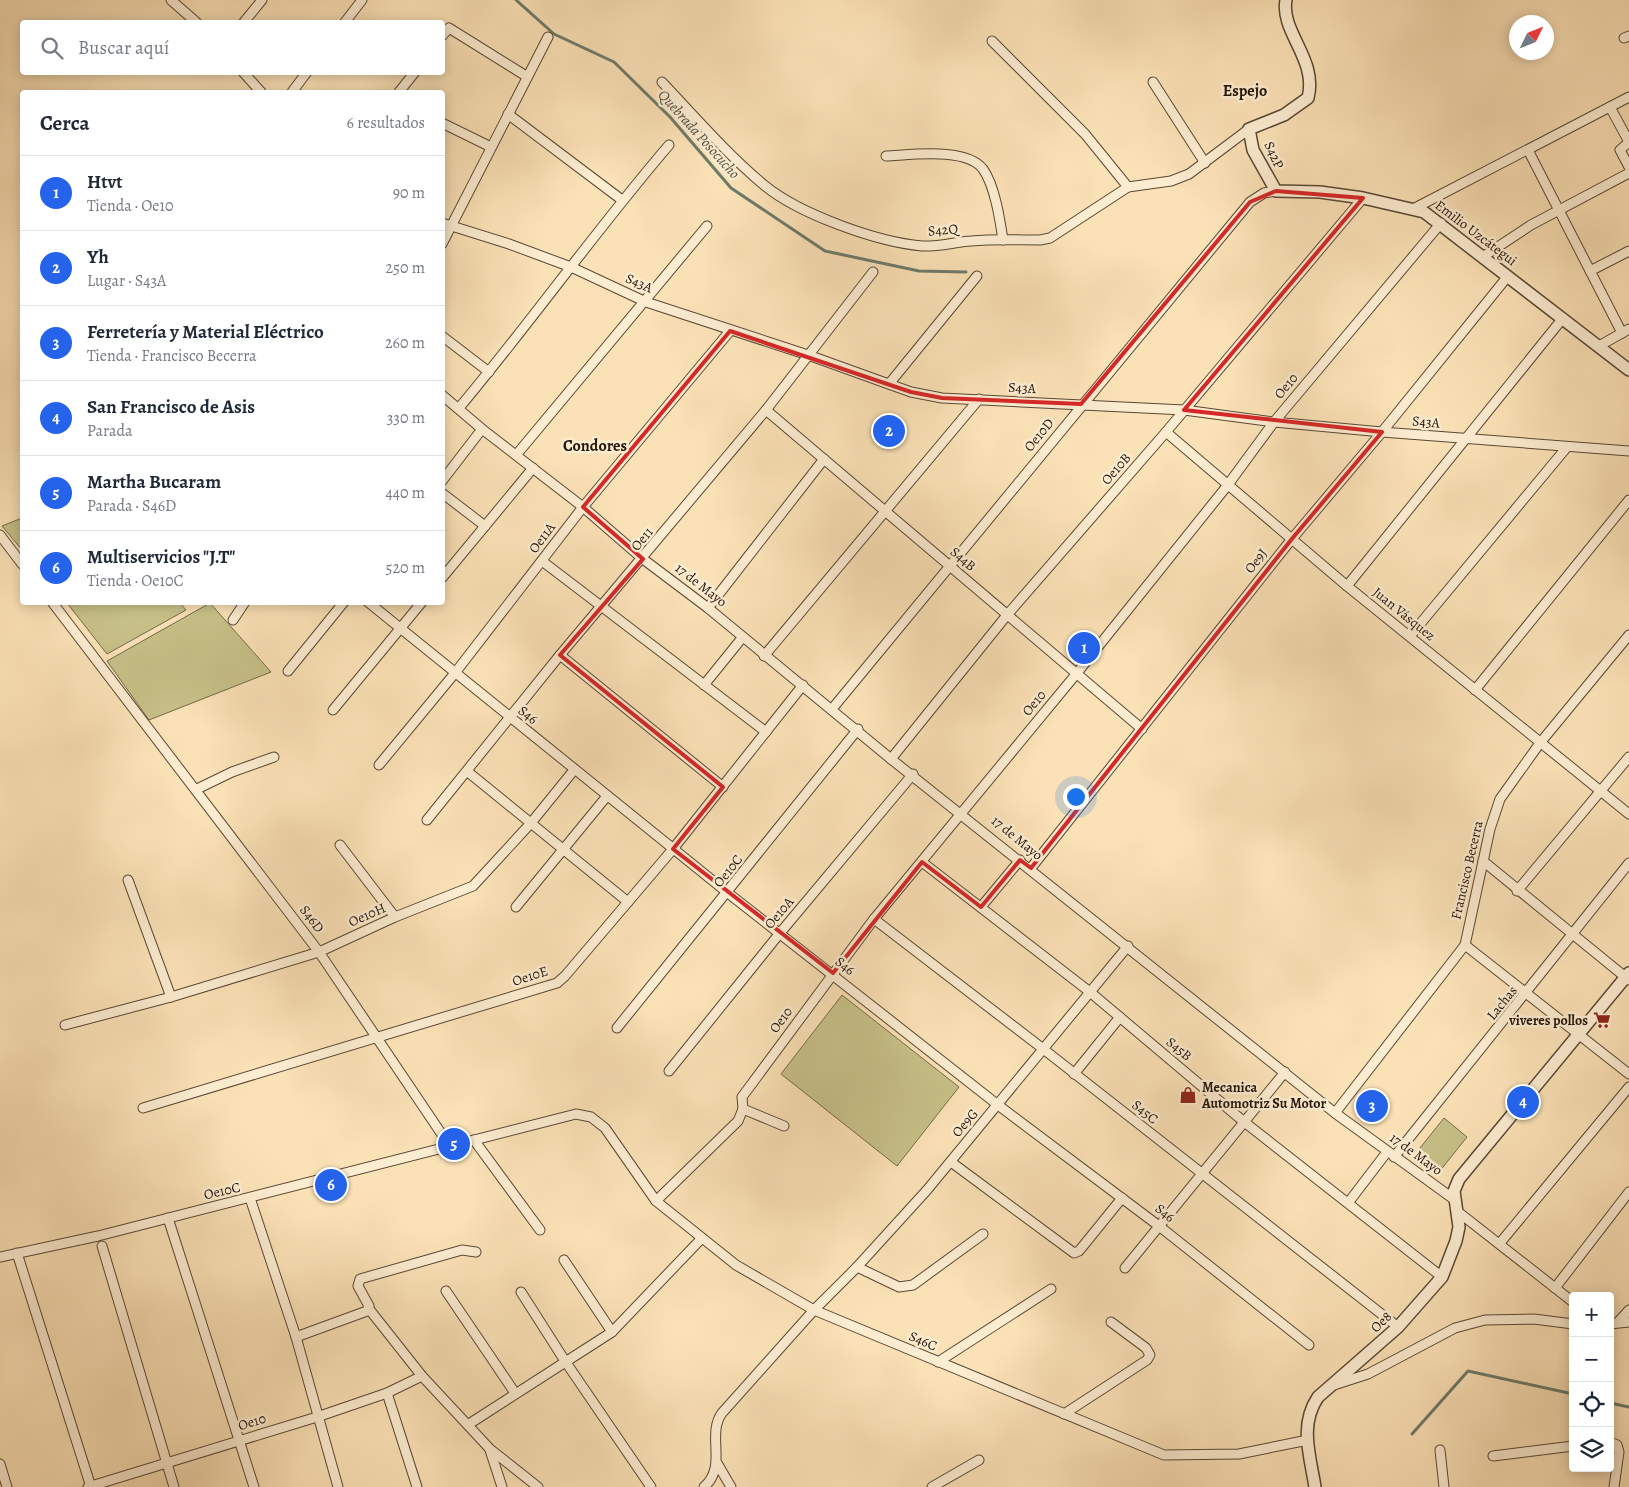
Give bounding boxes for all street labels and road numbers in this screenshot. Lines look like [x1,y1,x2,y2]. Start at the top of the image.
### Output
street label: S42P [1259,138,1289,172]
street label: Emilio Uzcátegui [1431,196,1521,270]
street label: S42Q [927,219,961,241]
street label: S43A [622,269,656,298]
street label: Oe10 [1270,369,1302,403]
street label: S43A [1008,378,1037,398]
street label: S43A [1411,411,1441,433]
street label: Oe10D [1020,414,1058,456]
street label: Oe10B [1097,449,1135,489]
street label: Oe11A [524,518,560,557]
street label: Oe11 [627,523,658,555]
street label: S44B [946,543,980,575]
street label: Oe9J [1240,545,1272,577]
street label: 17 de Mayo [671,559,731,611]
street label: Juan Vásquez [1369,583,1439,645]
street label: Oe10 [1018,686,1050,720]
street label: S46 [514,701,542,729]
street label: 17 de Mayo [987,811,1047,865]
street label: Francisco Becerra [1446,818,1488,921]
street label: Oe10C [709,850,747,891]
street label: Oe10A [760,892,798,933]
street label: Oe10H [345,898,389,932]
street label: S46D [295,901,329,937]
street label: S46 [831,952,859,980]
street label: Oe10E [510,961,550,991]
street label: Lachas [1482,982,1522,1024]
street label: Oe10 [765,1003,797,1037]
street label: S45B [1162,1033,1196,1065]
street label: S45C [1128,1096,1162,1129]
street label: Oe9G [948,1105,982,1141]
street label: 17 de Mayo [1386,1128,1446,1180]
street label: Oe10C [202,1178,242,1204]
street label: S46 [1151,1199,1179,1227]
street label: Oe8 [1366,1307,1396,1337]
street label: S46C [906,1327,940,1356]
street label: Oe10 [236,1409,268,1435]

